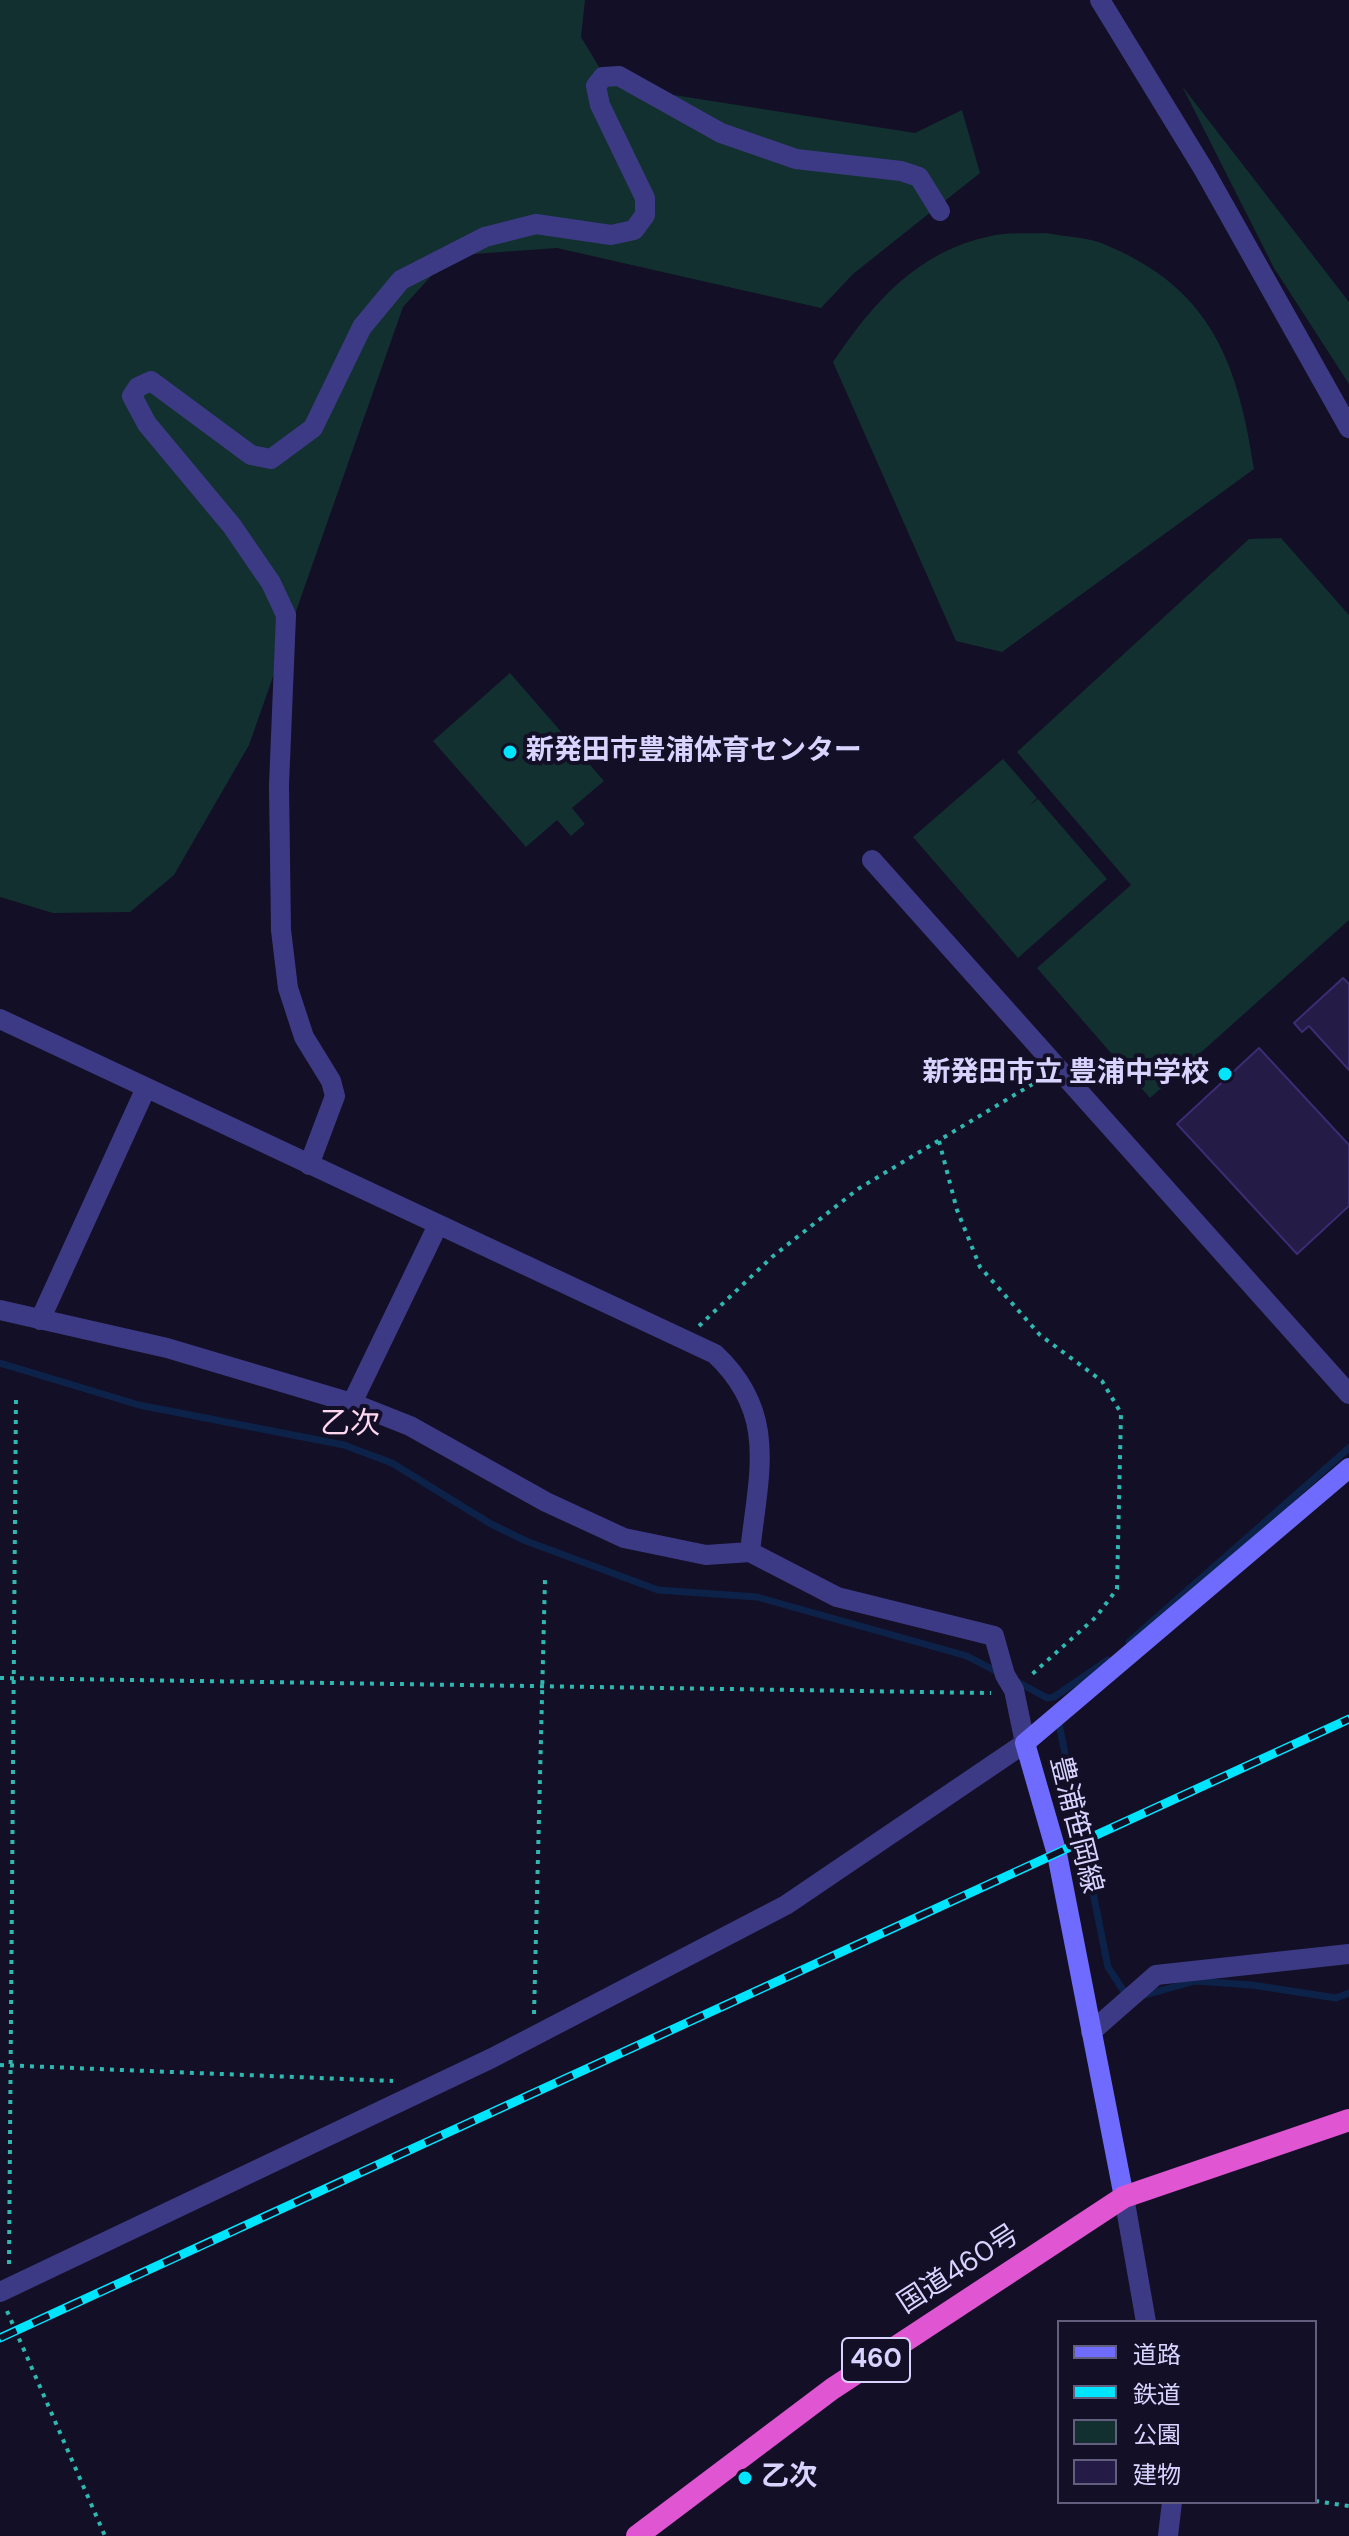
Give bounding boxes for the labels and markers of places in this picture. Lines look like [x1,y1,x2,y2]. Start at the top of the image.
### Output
place label: 新発田市豊浦体育センター [526,735,862,769]
marker: 新発田市豊浦体育センター [501,743,519,761]
place label: 新発田市立 豊浦中学校 [922,1057,1209,1091]
marker: 新発田市立 豊浦中学校 [1216,1065,1234,1083]
place label: 乙次 [761,2461,817,2495]
marker: 乙次 [736,2469,754,2487]

